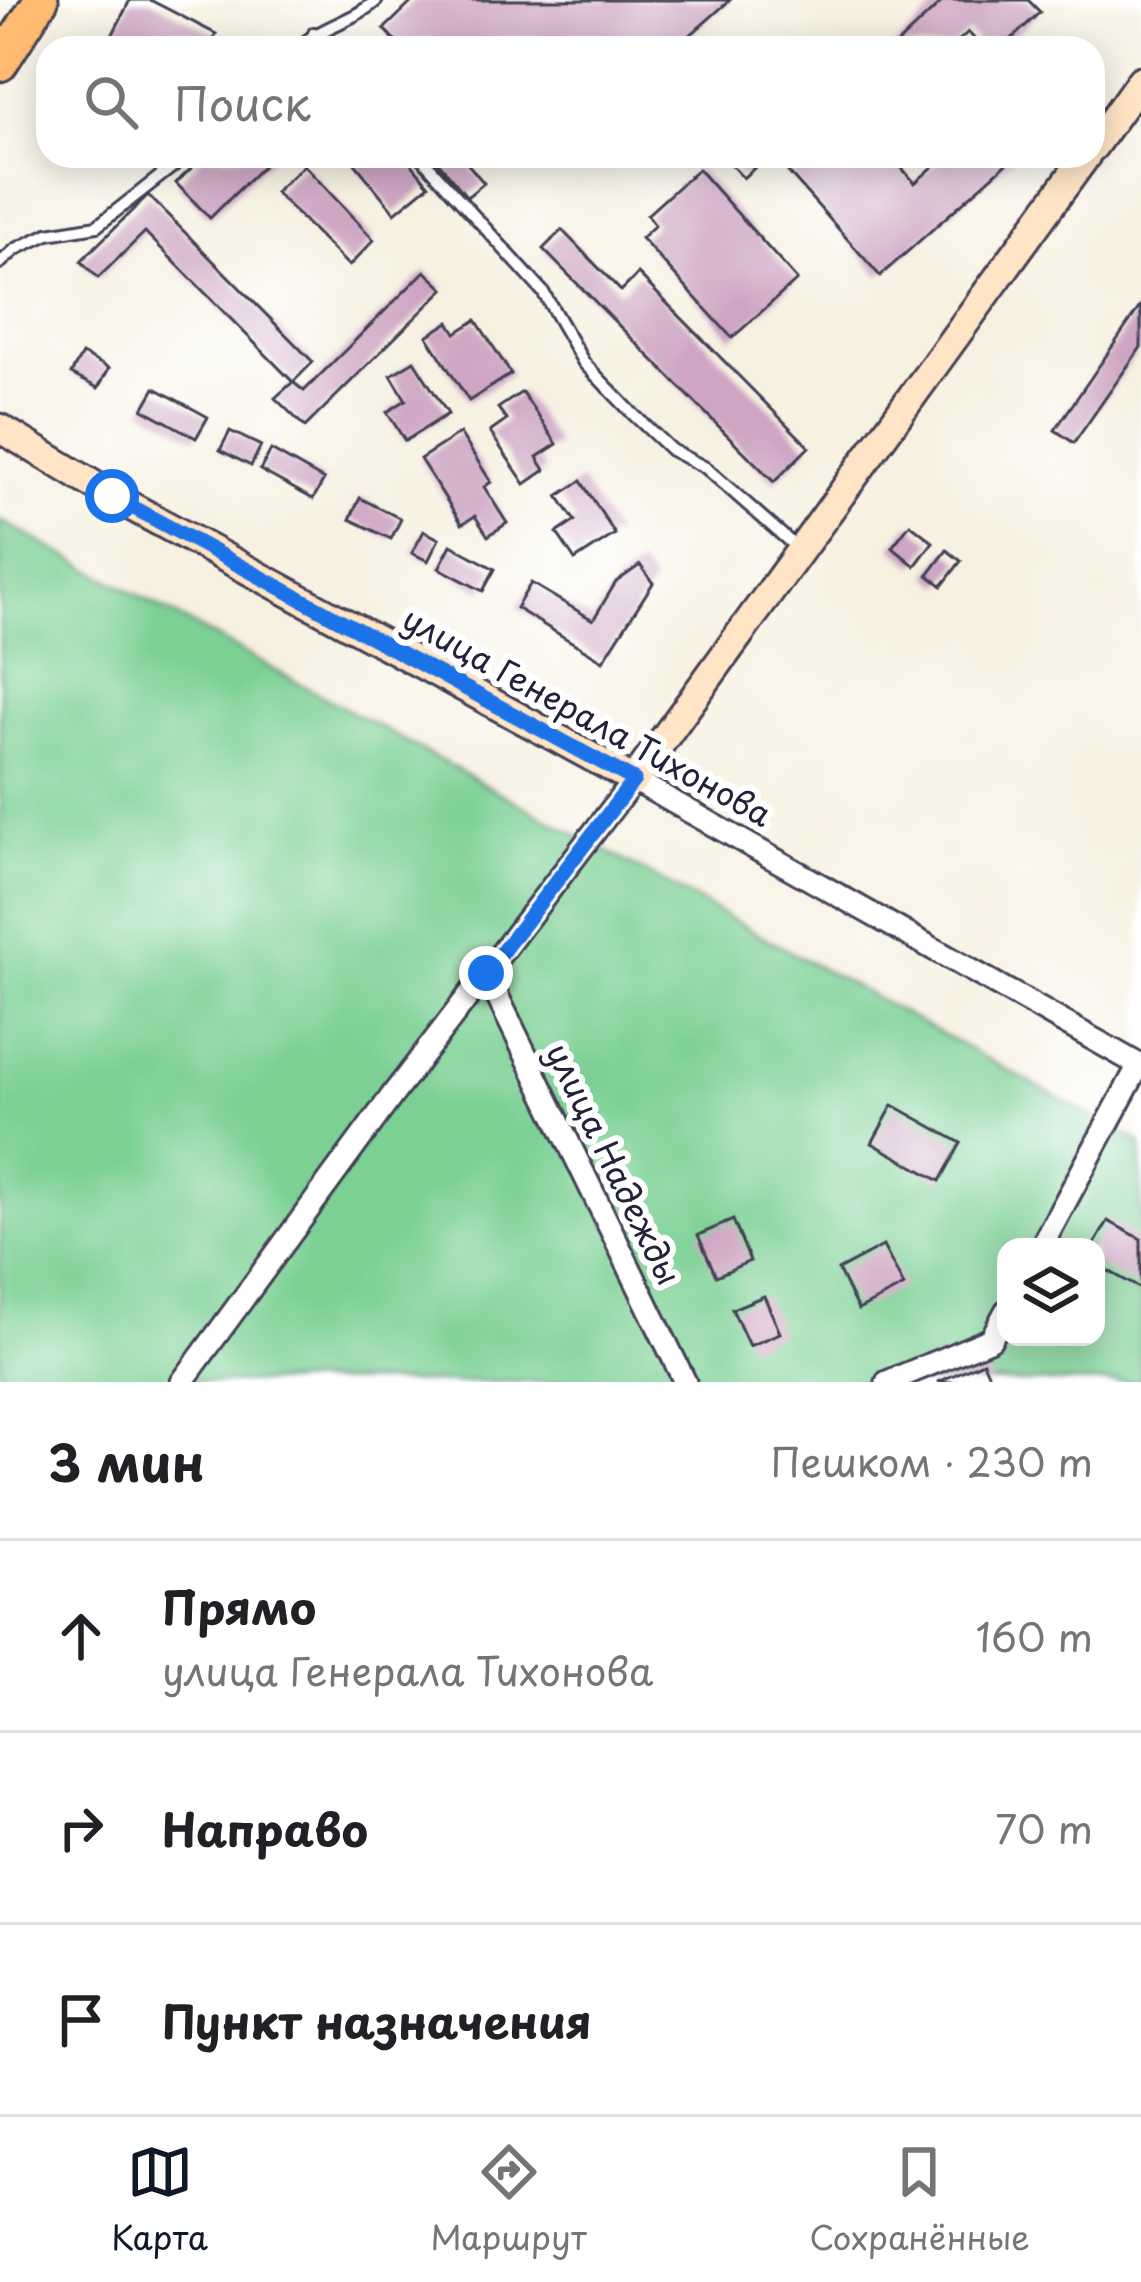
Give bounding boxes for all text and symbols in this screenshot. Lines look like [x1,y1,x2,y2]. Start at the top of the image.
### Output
search box [36,36,1105,168]
text: Поиск [174,68,311,136]
icon: search [78,69,144,135]
route start [85,469,139,523]
street label: улица Генерала Тихонова [394,592,782,838]
route end [459,946,513,1000]
street label: улица Надежды [535,1034,695,1292]
map controls [997,1238,1105,1346]
button: layers [997,1238,1105,1346]
text: 3 мин [48,1422,205,1499]
text: Пешком · 230 m [770,1431,1093,1490]
text: Прямо [162,1572,316,1640]
icon: ahead [48,1603,114,1669]
text: 160 m [976,1606,1093,1665]
text: улица Генерала Тихонова [162,1640,653,1699]
text: Направо [162,1794,368,1862]
icon: right [48,1795,114,1861]
text: 70 m [995,1798,1093,1857]
text: Пункт назначения [162,1986,592,2054]
icon: arrive [48,1987,114,2053]
tab: Карта [111,2139,208,2261]
tab: Маршрут [431,2139,587,2261]
tab: Сохранённые [809,2139,1030,2261]

